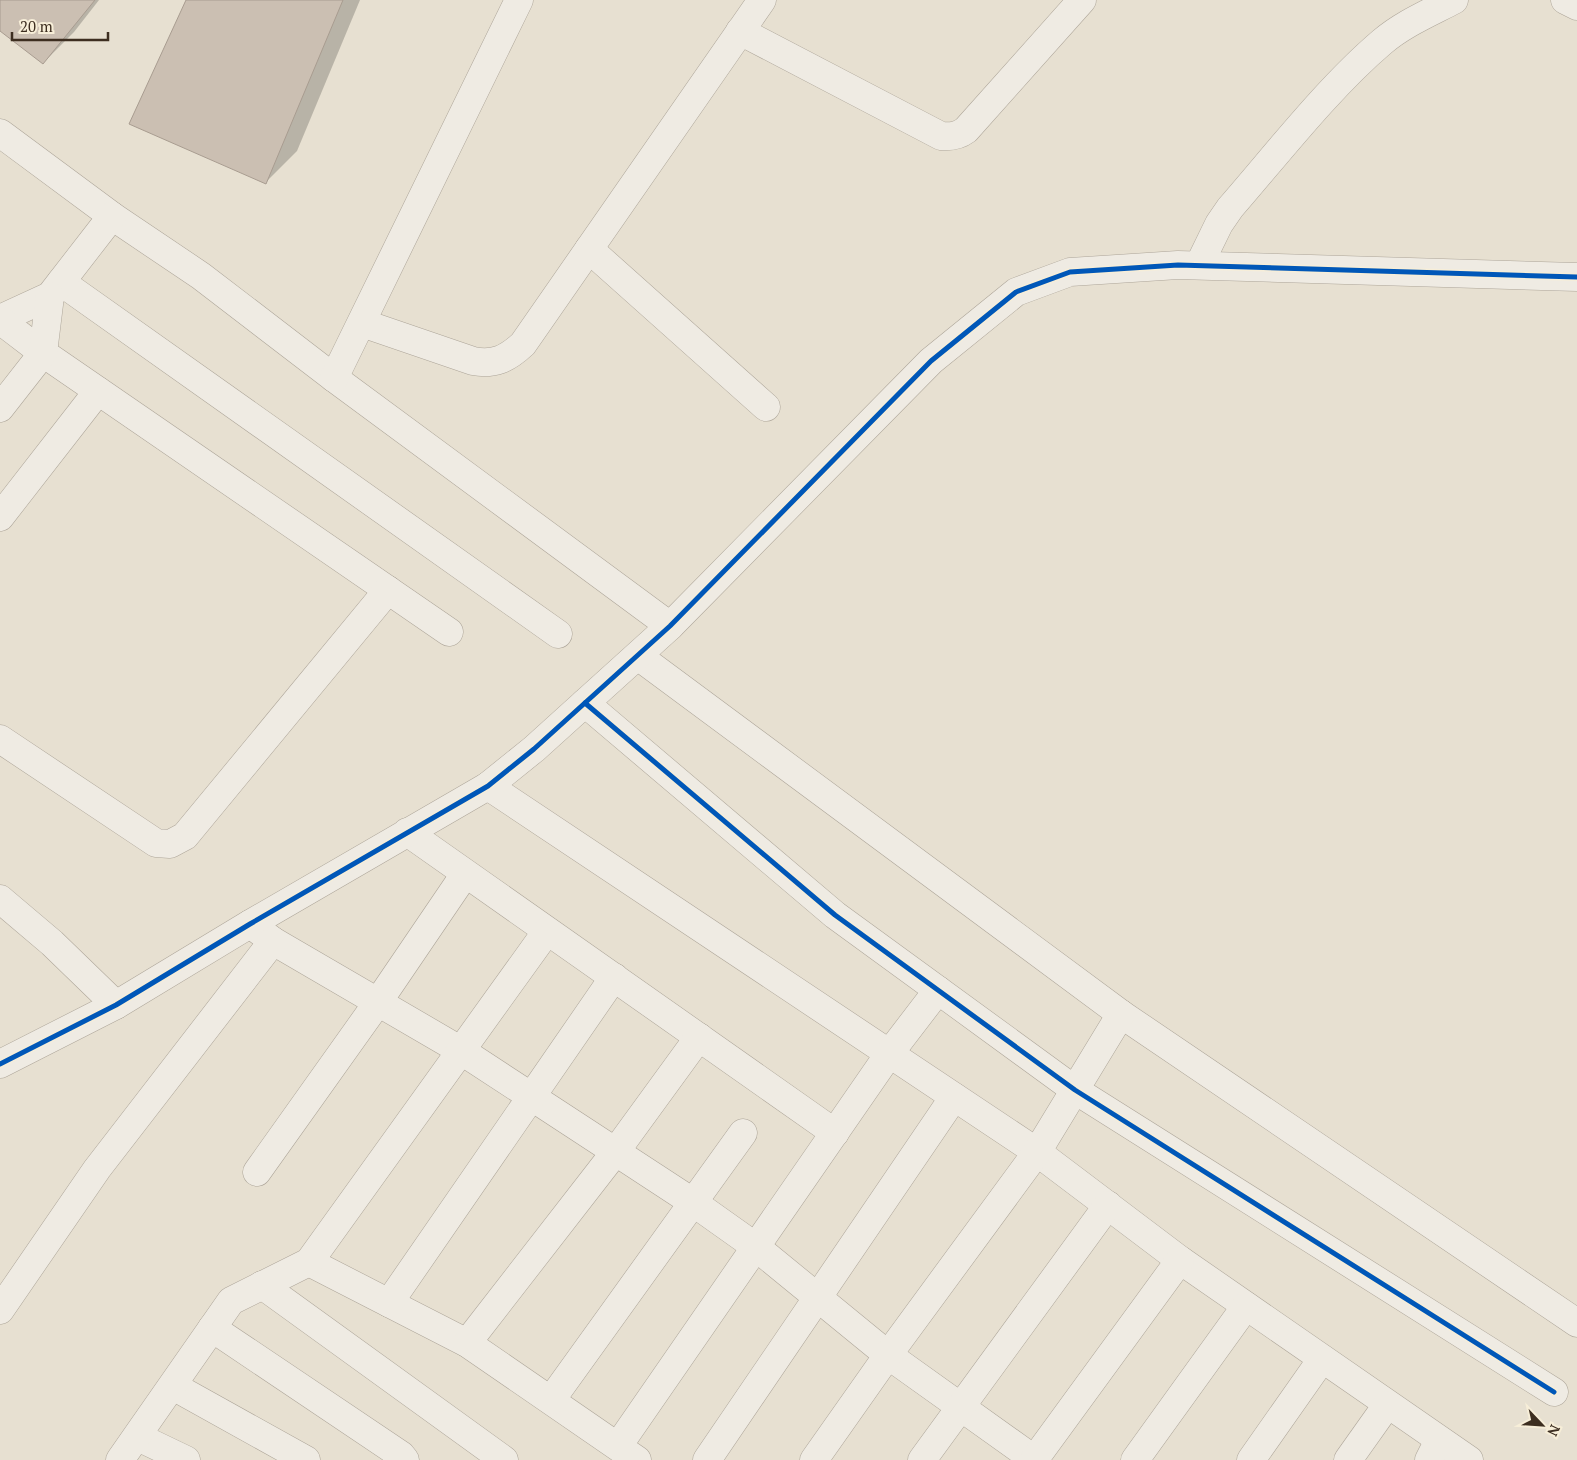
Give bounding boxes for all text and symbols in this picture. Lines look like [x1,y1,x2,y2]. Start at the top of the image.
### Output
scale bar [12,10,109,42]
text: 20 m [20,16,53,36]
north arrow [1517,1400,1567,1450]
text: N [1543,1422,1565,1440]

